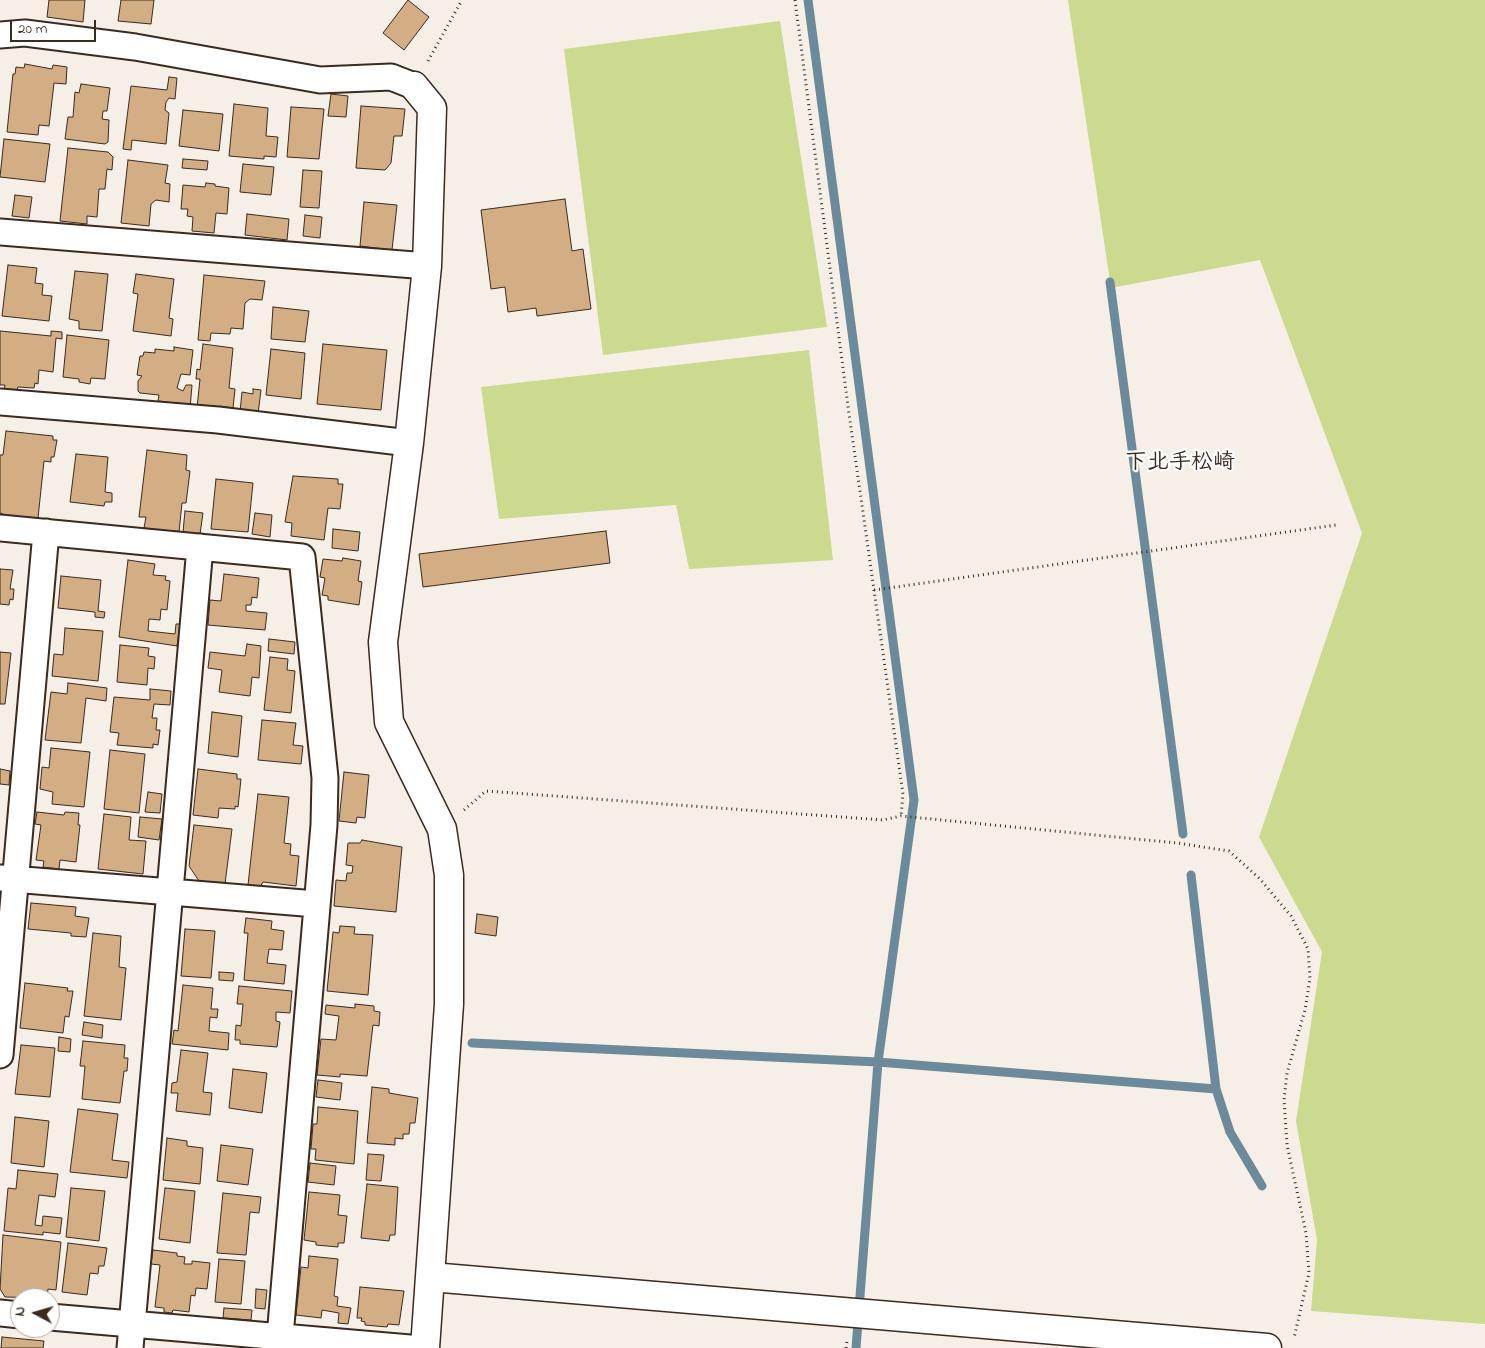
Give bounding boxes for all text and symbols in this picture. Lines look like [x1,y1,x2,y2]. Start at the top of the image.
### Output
scale bar [12,10,99,42]
text: 20 m [18,18,47,40]
district label: 下北手松崎 [1125,451,1235,477]
north arrow [10,1288,60,1338]
text: N [10,1306,32,1317]

